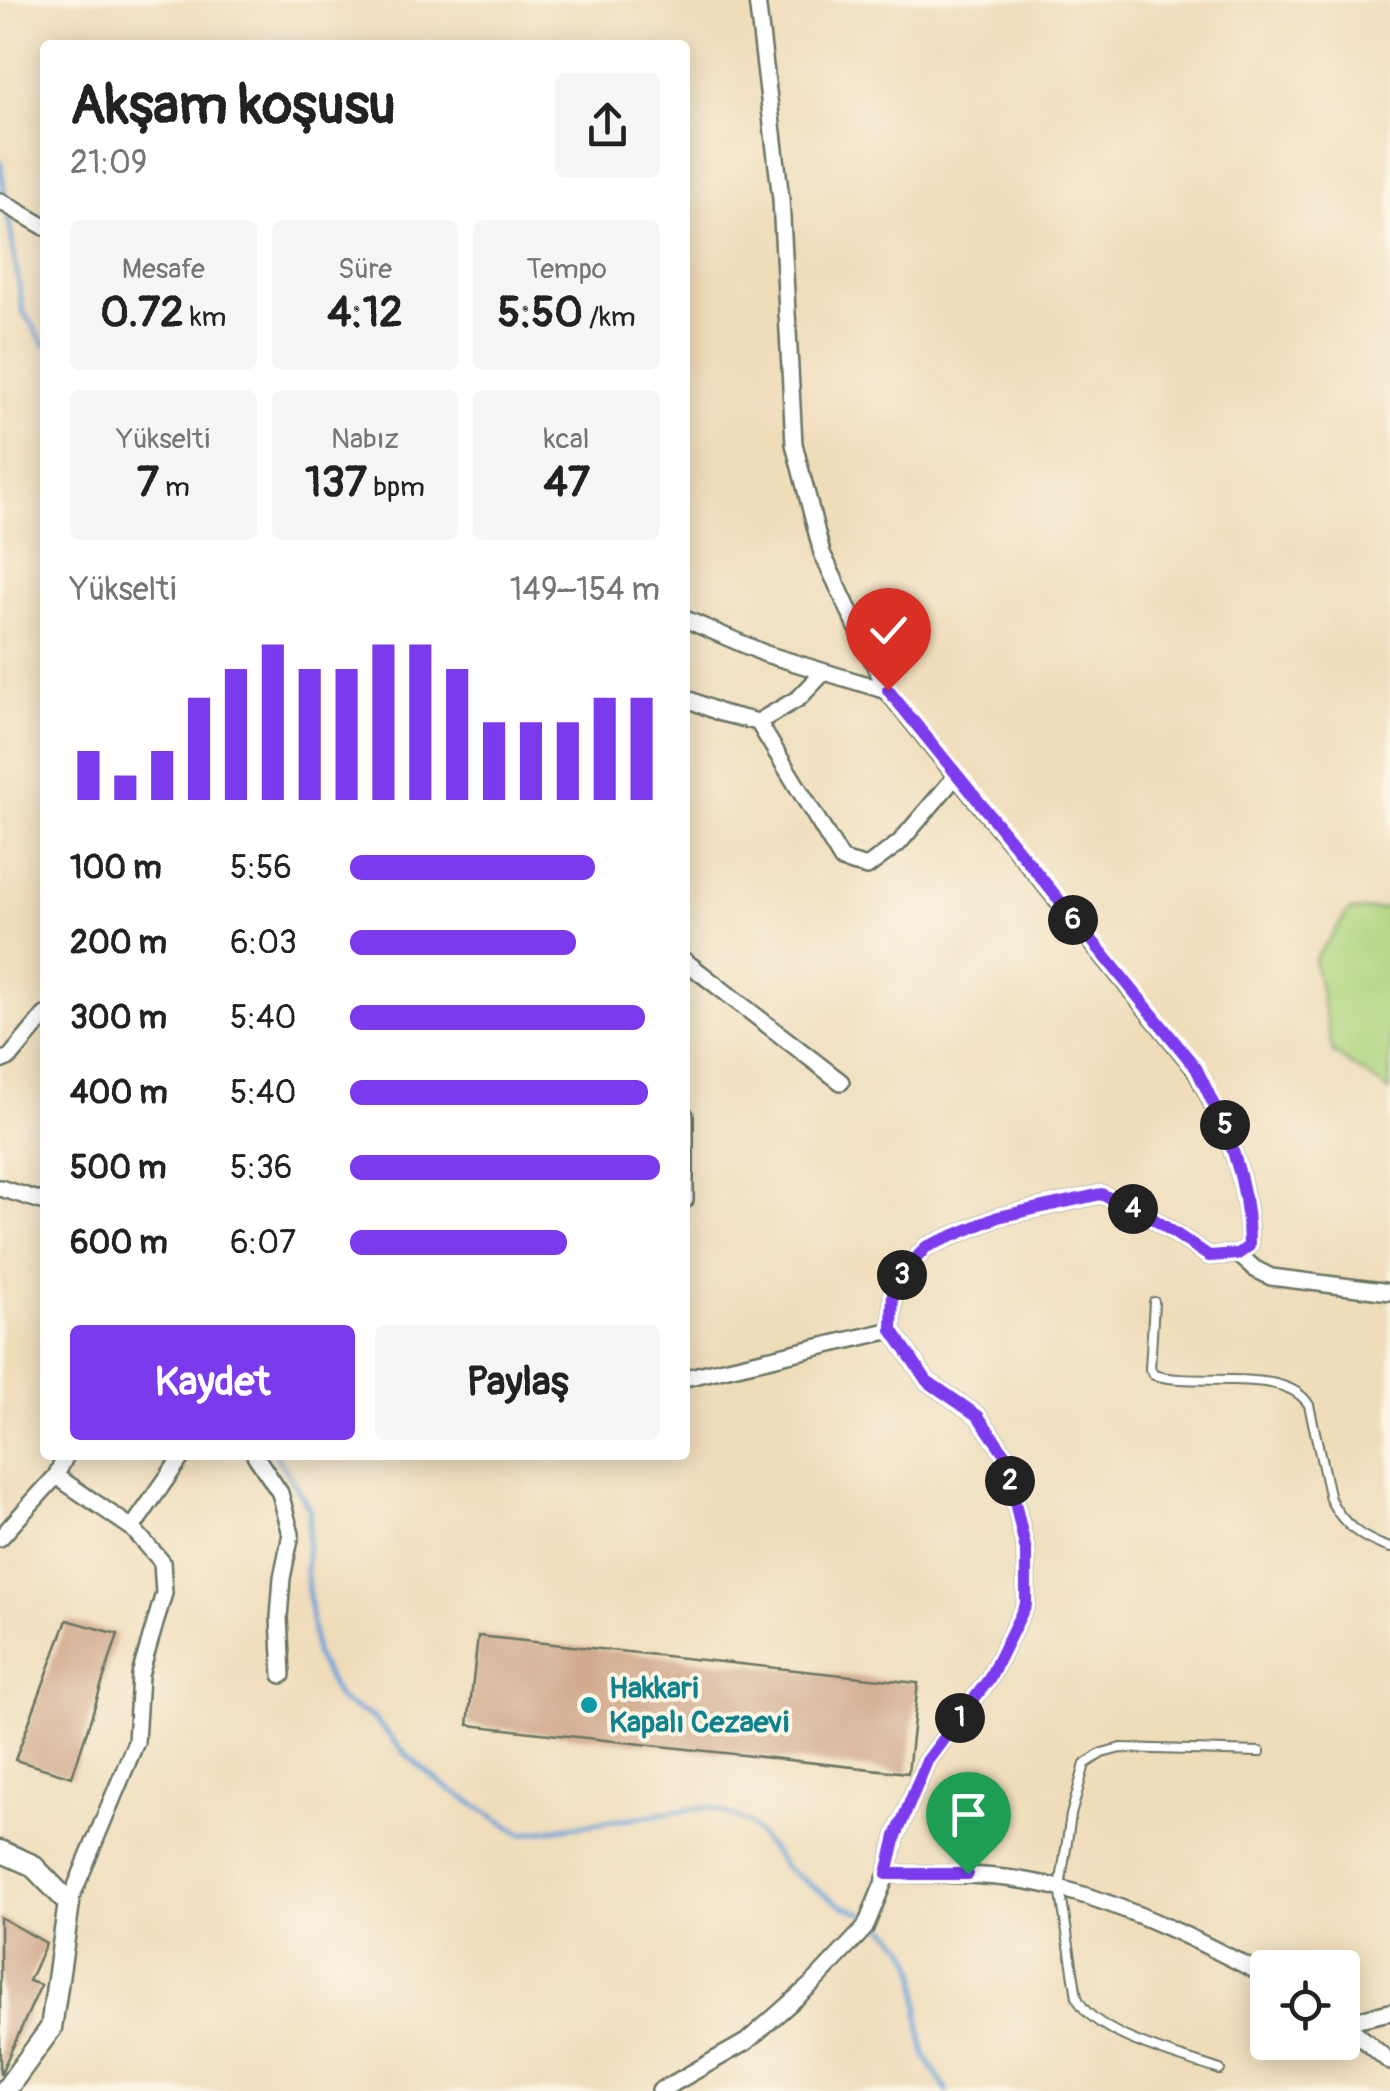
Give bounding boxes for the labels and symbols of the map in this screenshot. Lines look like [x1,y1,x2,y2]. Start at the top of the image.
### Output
pin [846,588,931,691]
pin: 6 [1048,895,1098,945]
pin: 5 [1200,1100,1250,1150]
pin: 4 [1108,1184,1158,1234]
pin: 3 [877,1250,927,1300]
pin: 2 [985,1456,1035,1506]
place label: Hakkari Kapalı Cezaevi [609,1670,789,1741]
pin: 1 [935,1693,985,1743]
marker: Hakkari Kapalı Cezaevi [578,1694,600,1716]
pin [926,1772,1011,1875]

